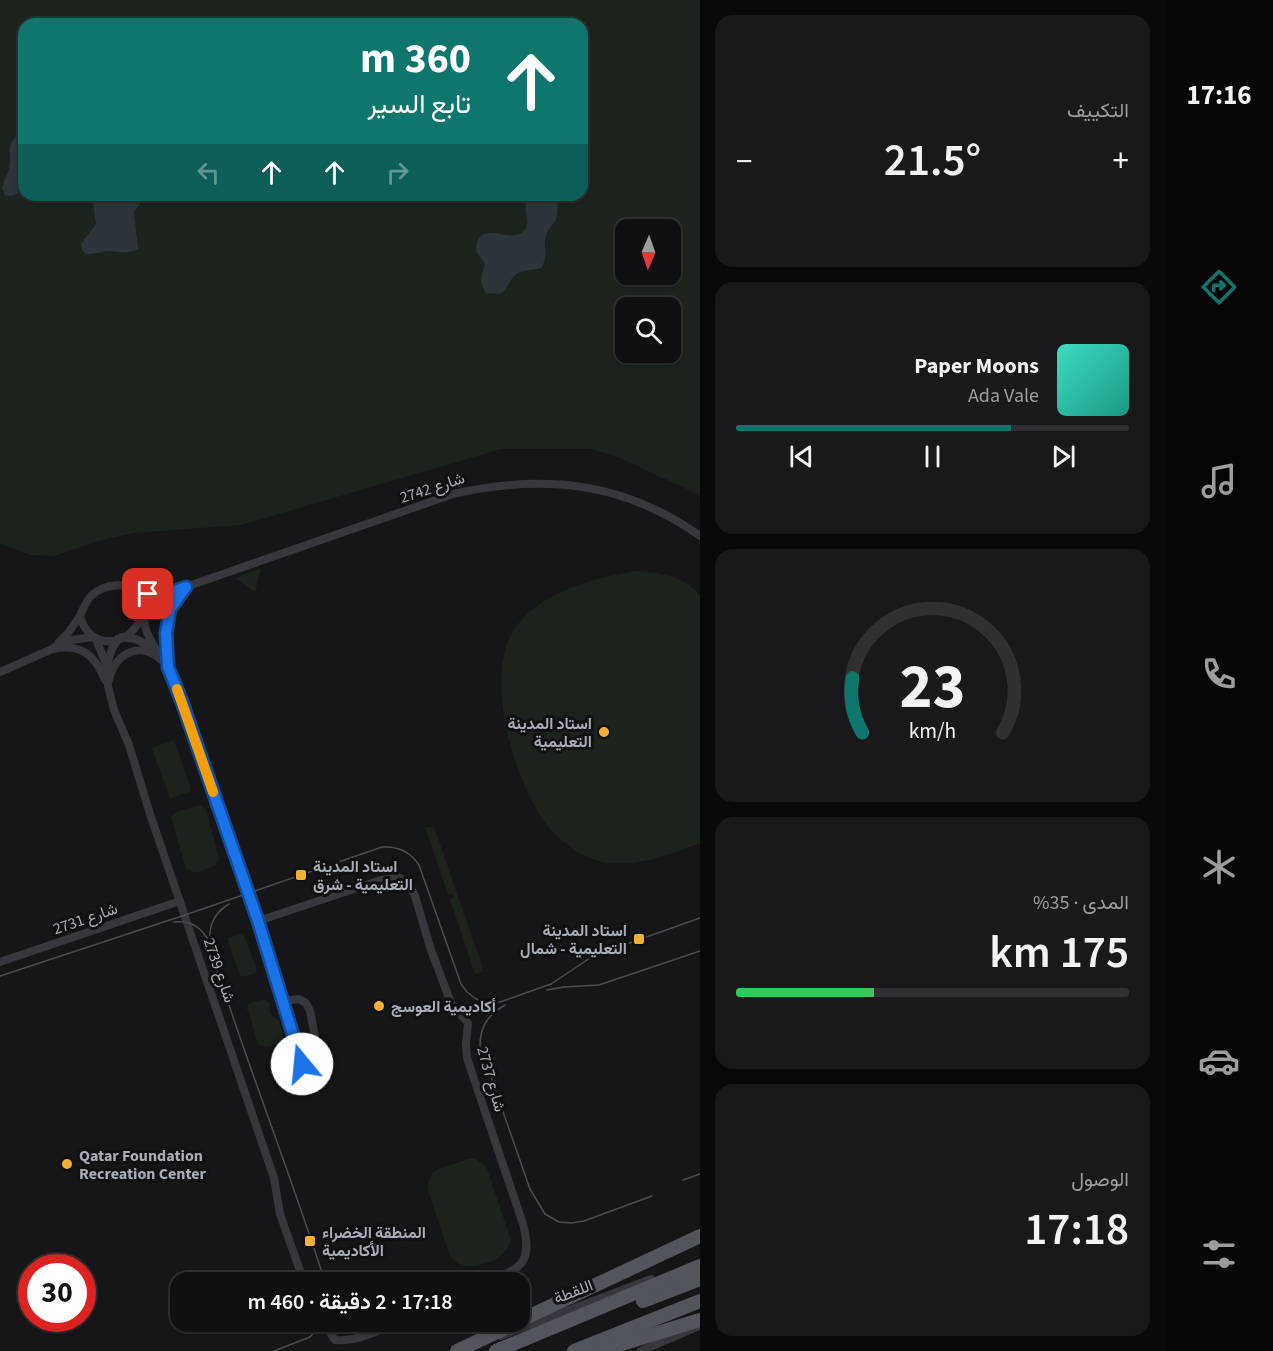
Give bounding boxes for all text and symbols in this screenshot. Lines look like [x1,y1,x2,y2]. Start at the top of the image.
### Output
text: 360 m [360,29,471,89]
icon: ahead [492,42,570,120]
text: 17:16 [1186,76,1252,115]
text: تابع السير [367,85,471,124]
text: التكييف [1067,97,1129,125]
text: 21.5° [884,129,981,193]
text: − [736,138,752,185]
text: + [1113,138,1129,185]
icon: left [192,156,225,189]
icon: ahead [255,156,288,189]
icon: ahead [318,156,351,189]
icon: right [381,156,414,189]
north arrow [615,219,681,285]
map controls [615,219,681,363]
icon: directions [1198,266,1240,308]
button: search [615,297,681,363]
text: Paper Moons [914,350,1039,382]
text: Ada Vale [968,382,1039,410]
icon: previous [785,440,818,473]
icon: pause [916,440,949,473]
icon: next [1047,440,1080,473]
icon: music [1198,460,1240,502]
street label: شارع 2742 [397,467,468,509]
pin [122,568,173,619]
icon: arrive [131,577,164,610]
text: 23 [900,643,965,732]
icon: phone [1198,653,1240,695]
place label: استاد المدينة التعليمية [508,713,592,753]
text: km/h [909,716,956,747]
marker: استاد المدينة التعليمية [597,725,611,739]
icon: climate [1198,846,1240,888]
place label: استاد المدينة التعليمية - شرق [313,856,413,896]
marker: استاد المدينة التعليمية - شرق [294,868,308,882]
text: المدى · 35% [1033,889,1129,917]
street label: شارع 2731 [50,898,121,940]
place label: استاد المدينة التعليمية - شمال [520,920,627,960]
text: 175 km [989,921,1129,985]
marker: استاد المدينة التعليمية - شمال [632,932,646,946]
street label: شارع 2739 [198,935,240,1006]
place label: أكاديمية العوسج [391,996,496,1018]
marker: أكاديمية العوسج [372,999,386,1013]
position arrow [270,1032,334,1096]
icon: car [1198,1040,1240,1082]
street label: شارع 2737 [471,1044,511,1115]
place label: Qatar Foundation Recreation Center [79,1145,207,1185]
marker: Qatar Foundation Recreation Center [60,1157,74,1171]
text: الوصول [1071,1166,1129,1194]
text: 17:18 [1024,1198,1129,1262]
place label: المنطقة الخضراء الأكاديمية [322,1222,426,1262]
icon: filters [1198,1233,1240,1275]
marker: المنطقة الخضراء الأكاديمية [303,1234,317,1248]
speed limit sign: 30 [18,1254,96,1332]
street label: اللقطة [551,1274,596,1309]
text: 17:18 · 2 دقيقة · 460 m [247,1286,453,1318]

